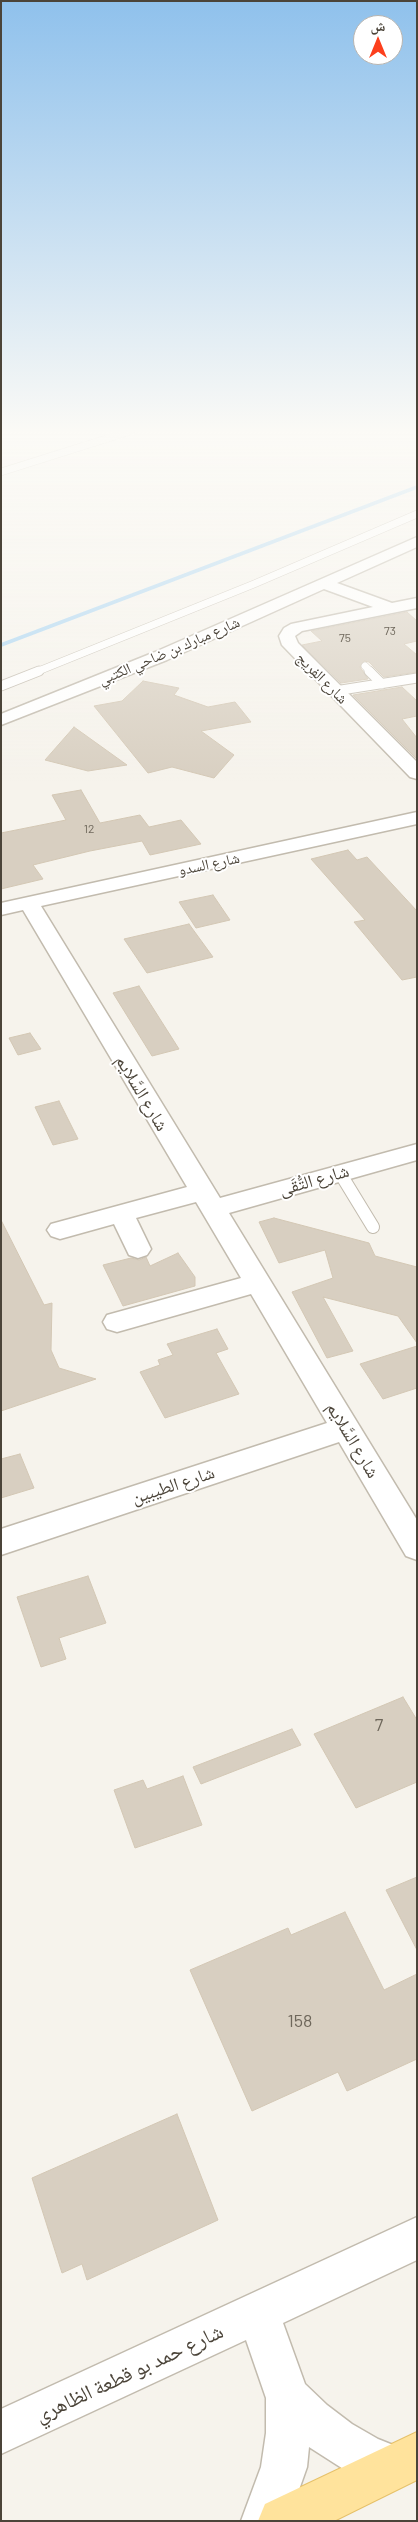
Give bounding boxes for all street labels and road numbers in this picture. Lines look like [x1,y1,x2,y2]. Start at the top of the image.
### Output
street label: شارع مبارك بن ضاحي الكتبي [96,613,242,689]
street label: شارع الفِريج [293,649,351,707]
street label: شارع السدو [177,849,241,879]
street label: شارع السَّلايم [111,1051,173,1135]
street label: شارع التُّقَى [277,1160,351,1200]
street label: شارع السَّلايم [322,1398,384,1482]
street label: شارع الطيبين [129,1461,217,1509]
street label: شارع حمد بو قطعة الظاهري [31,2318,227,2428]

